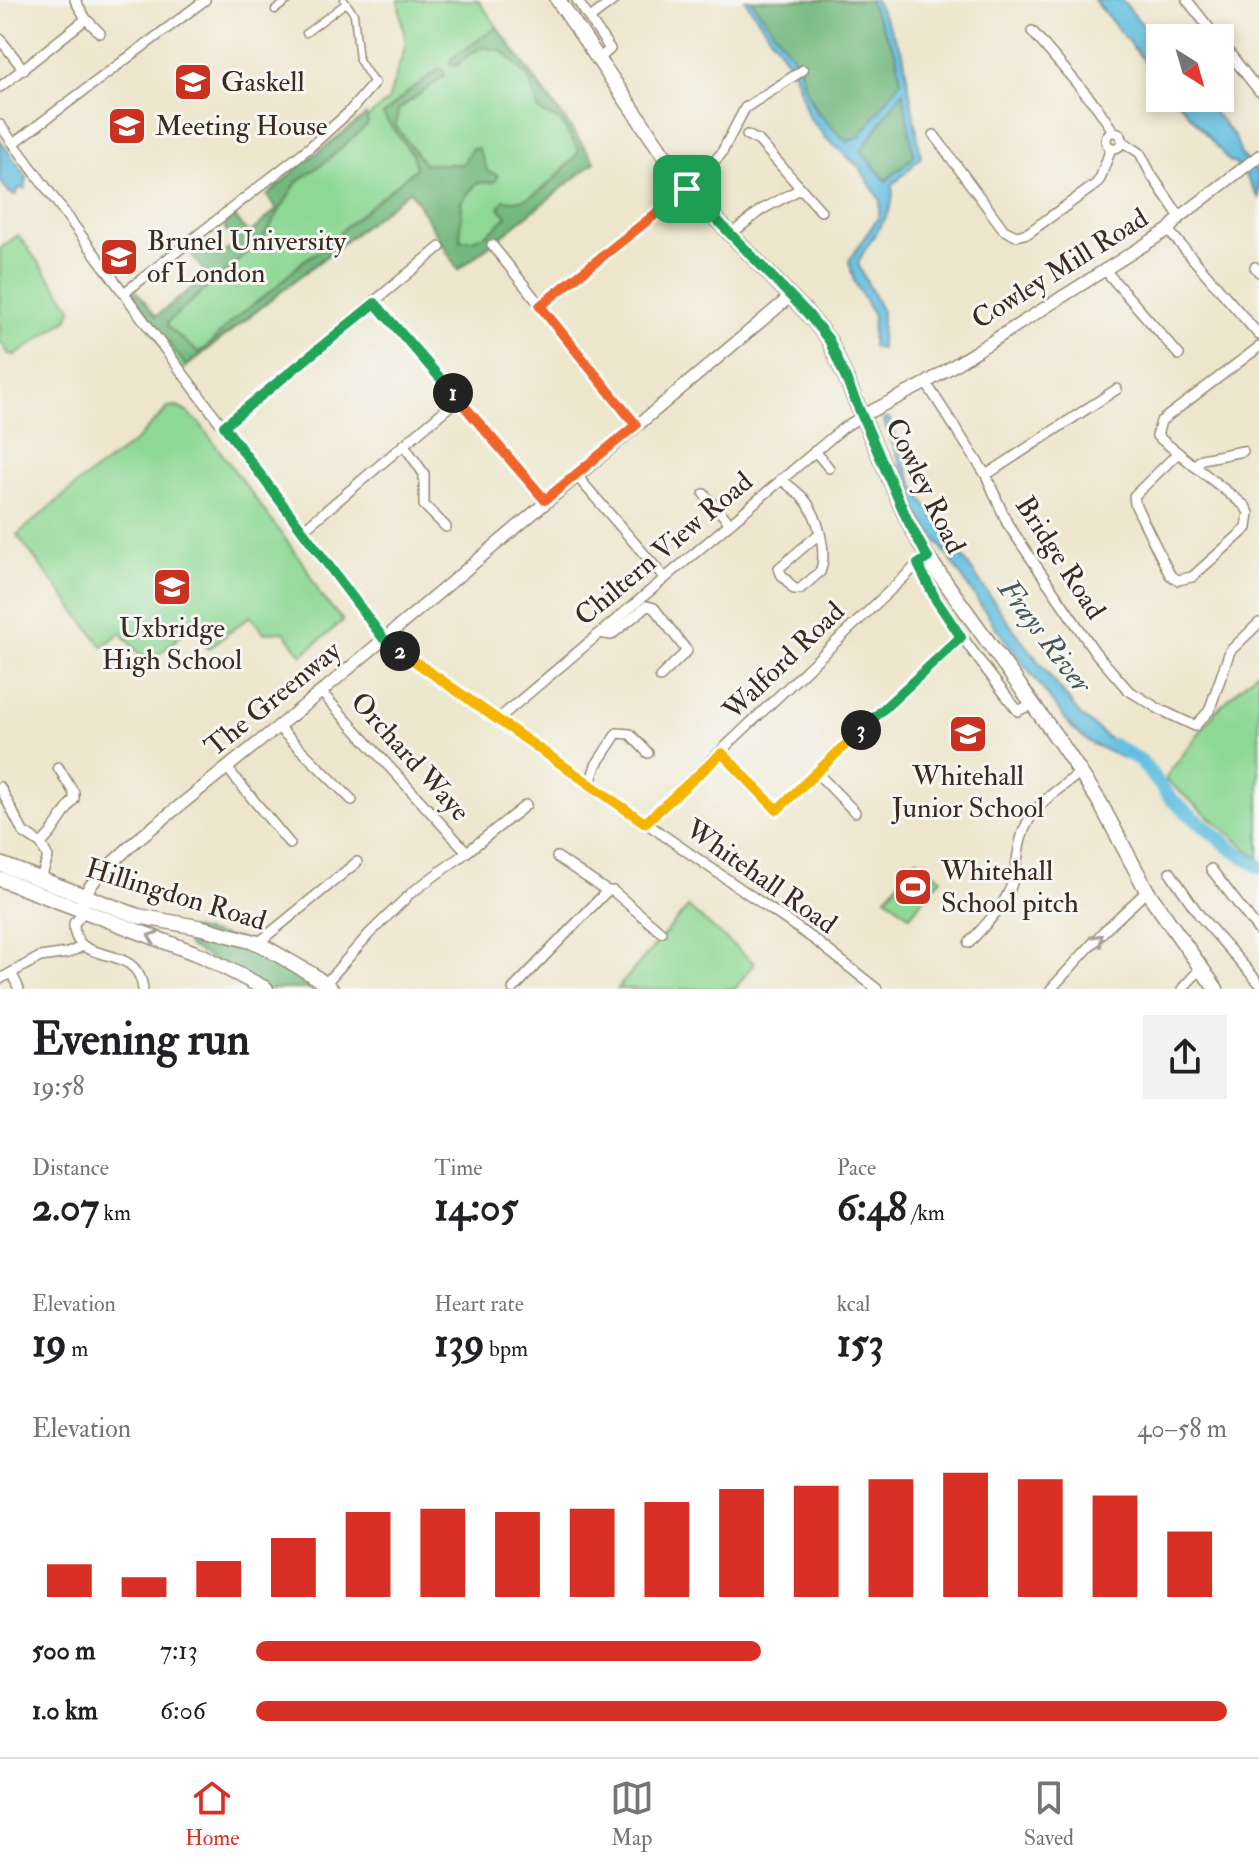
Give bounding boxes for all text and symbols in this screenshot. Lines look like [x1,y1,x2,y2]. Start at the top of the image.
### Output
north arrow [1146,24,1234,112]
map controls [1146,24,1234,112]
school or university icon: Gaskell [172,61,214,103]
place label: Gaskell [221,65,305,100]
school or university icon: Meeting House [106,105,148,147]
place label: Meeting House [155,109,328,144]
pin [653,155,721,223]
icon: arrive [665,167,709,211]
street label: Cowley Mill Road [965,201,1155,337]
place label: Brunel University of London [147,224,347,291]
school or university icon: Brunel University of London [98,236,140,278]
pin: 1 [433,373,473,413]
text: 1 [449,379,457,407]
street label: Cowley Road [877,413,973,560]
street label: Chiltern View Road [568,464,760,634]
street label: Bridge Road [1007,490,1113,626]
school or university icon: Uxbridge High School [151,566,193,608]
water label: Frays River [989,570,1101,702]
street label: Walford Road [715,594,852,728]
place label: Uxbridge High School [102,611,242,678]
pin: 2 [380,631,420,671]
street label: The Greenway [198,633,349,765]
text: 2 [394,637,406,665]
street label: Orchard Waye [343,685,477,829]
pin: 3 [841,710,881,750]
school or university icon: Whitehall Junior School [947,713,989,755]
text: 3 [857,716,865,744]
place label: Whitehall Junior School [891,759,1044,826]
street label: Whitehall Road [678,811,844,942]
street label: Hillingdon Road [82,851,271,939]
place label: Whitehall School pitch [940,854,1079,921]
sports icon: Whitehall School pitch [892,866,934,908]
one-way arrow [147,930,161,947]
one-way arrow [1088,934,1103,948]
text: Evening run [32,1013,250,1068]
button: share [1143,1015,1227,1099]
text: 19:58 [32,1071,85,1103]
text: Distance [32,1154,109,1182]
text: Time [434,1154,482,1182]
text: Pace [837,1154,876,1182]
text: 2.07 [32,1182,99,1233]
text: 14:05 [434,1182,518,1233]
text: 6:48 [837,1182,907,1233]
text: km [99,1199,131,1227]
text: /km [907,1199,945,1227]
text: Elevation [32,1290,116,1318]
text: Heart rate [434,1290,524,1318]
text: kcal [837,1290,870,1318]
text: 19 [32,1318,67,1369]
text: 139 [434,1318,484,1369]
text: 153 [837,1318,884,1369]
text: m [67,1335,88,1363]
text: bpm [484,1335,528,1363]
text: Elevation [32,1413,131,1445]
text: 40–58 m [1137,1413,1227,1445]
text: 500 m [32,1635,96,1667]
text: 7:13 [160,1635,198,1667]
text: 1.0 km [32,1695,98,1727]
text: 6:06 [160,1695,206,1727]
tab: Home [185,1776,240,1852]
tab: Map [610,1776,654,1852]
tab: Saved [1024,1776,1074,1852]

